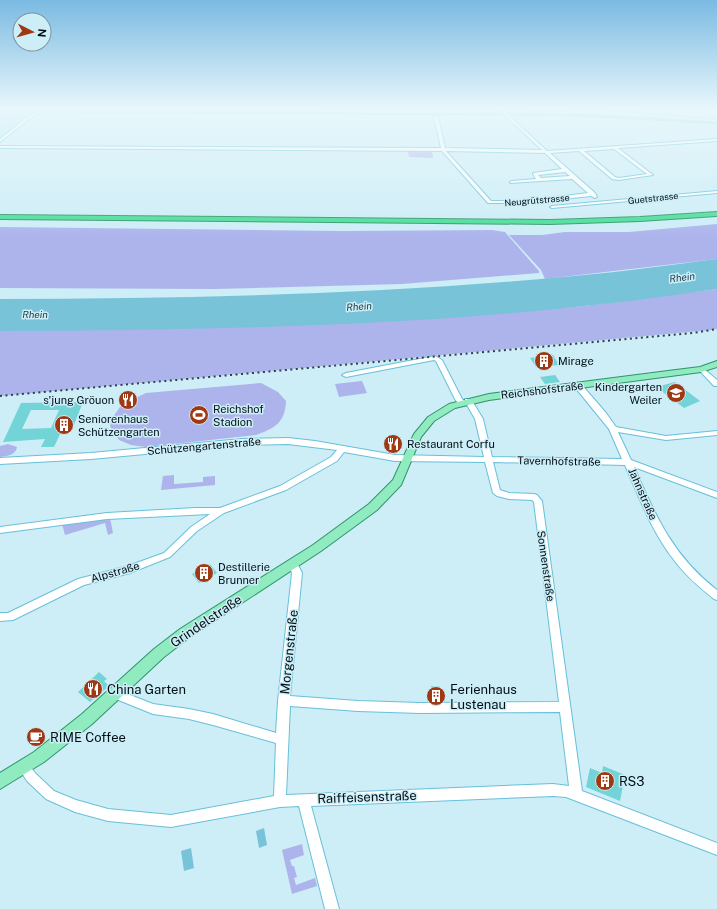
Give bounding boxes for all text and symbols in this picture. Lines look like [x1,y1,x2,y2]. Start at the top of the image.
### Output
north arrow [12,12,52,52]
text: N [36,28,48,38]
street label: Guetstrasse [627,190,679,206]
street label: Neugrütstrasse [504,192,570,208]
water label: Rhein [669,269,696,285]
water label: Rhein [346,299,373,313]
water label: Rhein [22,308,48,320]
building icon: Mirage [533,350,555,372]
place label: Mirage [558,355,594,367]
street label: Reichshofstraße [500,379,584,401]
place label: Kindergarten Weiler [595,381,662,406]
school or university icon: Kindergarten Weiler [665,382,687,404]
restaurant icon: s'jung Gröuon [117,389,139,411]
place label: s'jung Gröuon [43,394,114,406]
place label: Reichshof Stadion [213,403,264,428]
sports icon: Reichshof Stadion [188,404,210,426]
place label: Seniorenhaus Schützengarten [78,413,160,438]
building icon: Seniorenhaus Schützengarten [53,414,75,436]
restaurant icon: Restaurant Corfu [382,433,404,455]
street label: Schützengartenstraße [147,435,261,457]
place label: Restaurant Corfu [407,438,495,450]
street label: Tavernhofstraße [517,454,601,468]
street label: Jahnstraße [626,466,660,522]
street label: Sonnenstraße [535,530,557,602]
street label: Alpstraße [89,559,141,585]
place label: Destillerie Brunner [218,561,270,586]
building icon: Destillerie Brunner [193,562,215,584]
street label: Grindelstraße [167,592,245,650]
street label: Morgenstraße [277,609,301,695]
restaurant icon: China Garten [82,678,104,700]
place label: China Garten [107,682,186,697]
place label: Ferienhaus Lustenau [450,682,517,712]
building icon: Ferienhaus Lustenau [425,685,447,707]
cafe icon: RIME Coffee [25,726,47,748]
place label: RIME Coffee [50,730,126,745]
building icon: RS3 [594,770,616,792]
place label: RS3 [619,774,644,789]
street label: Raiffeisenstraße [317,788,417,806]

